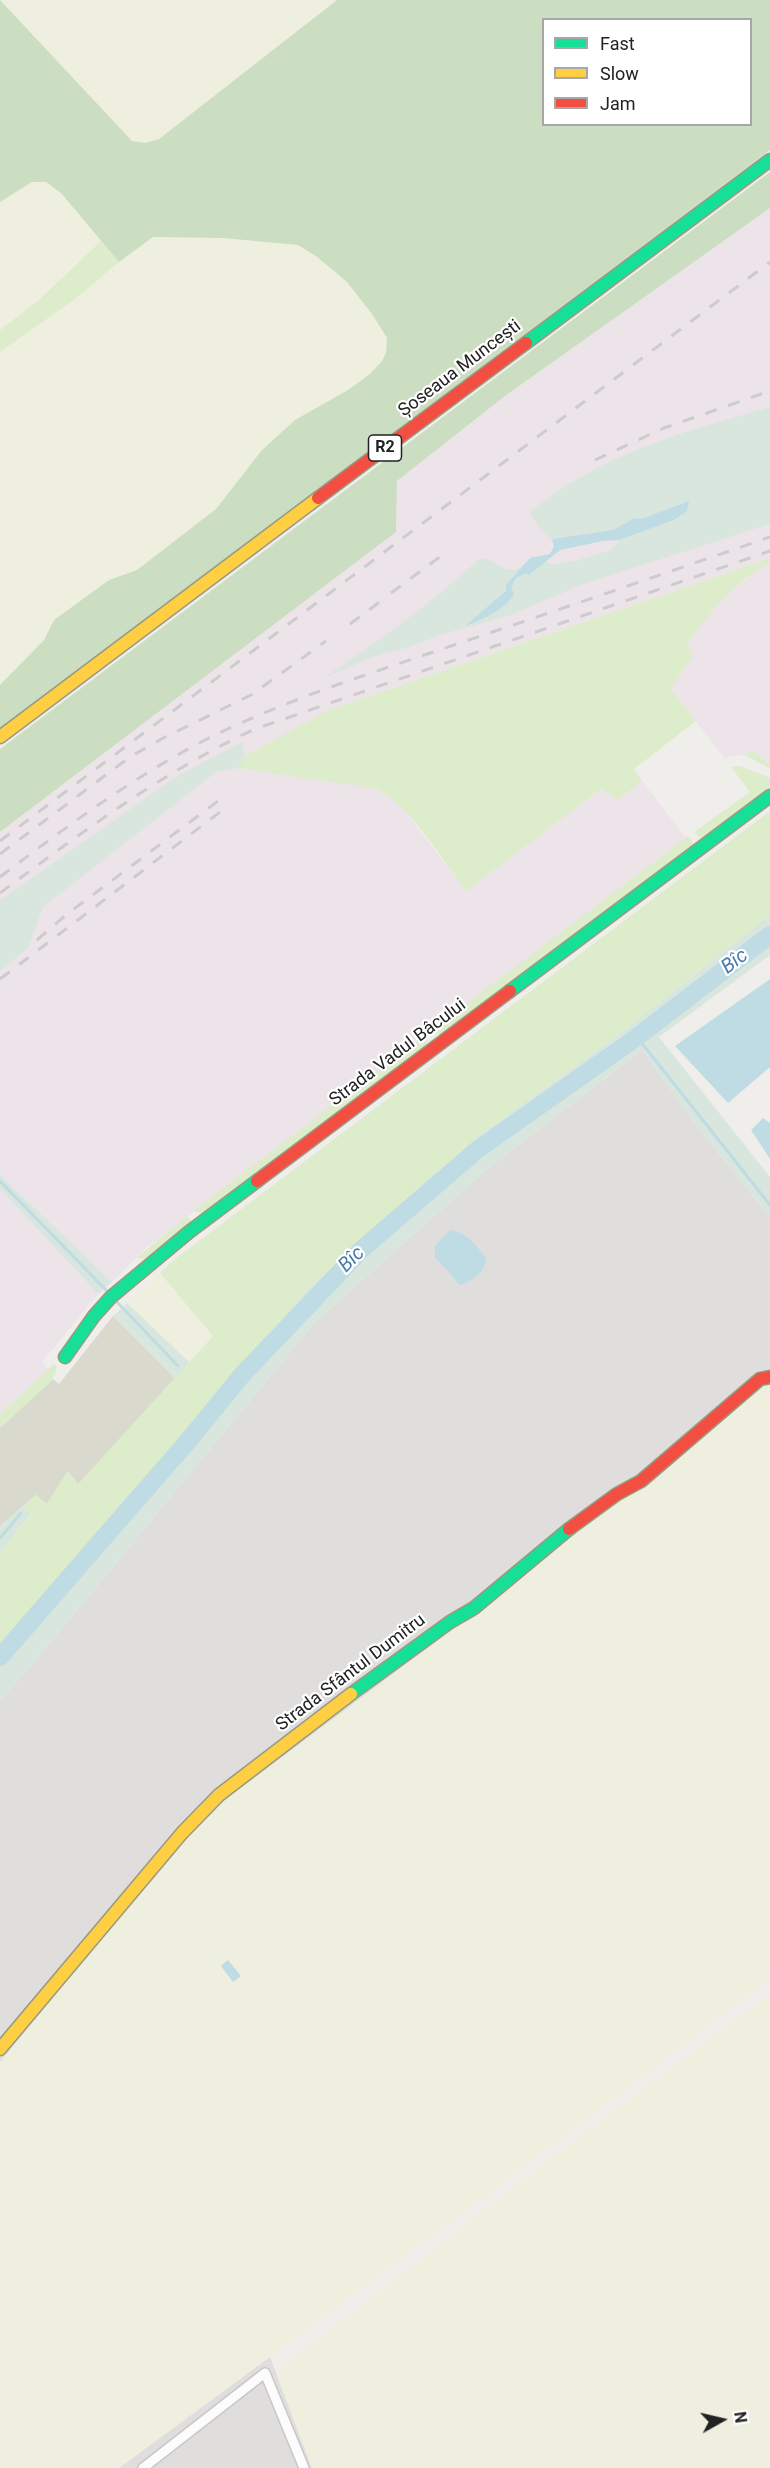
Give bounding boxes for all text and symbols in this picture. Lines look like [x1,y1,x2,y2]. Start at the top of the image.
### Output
legend [542,18,752,126]
text: Fast [600,33,635,54]
text: Slow [600,63,639,84]
text: Jam [600,93,636,114]
street label: Șoseaua Muncești [394,316,526,422]
road number: R2 [368,435,402,461]
water label: Bîc [717,944,753,980]
street label: Strada Vadul Bâcului [325,995,471,1111]
water label: Bîc [334,1242,370,1278]
street label: Strada Sfântul Dumitru [272,1610,430,1736]
north arrow [692,2390,752,2450]
text: N [730,2411,751,2424]

